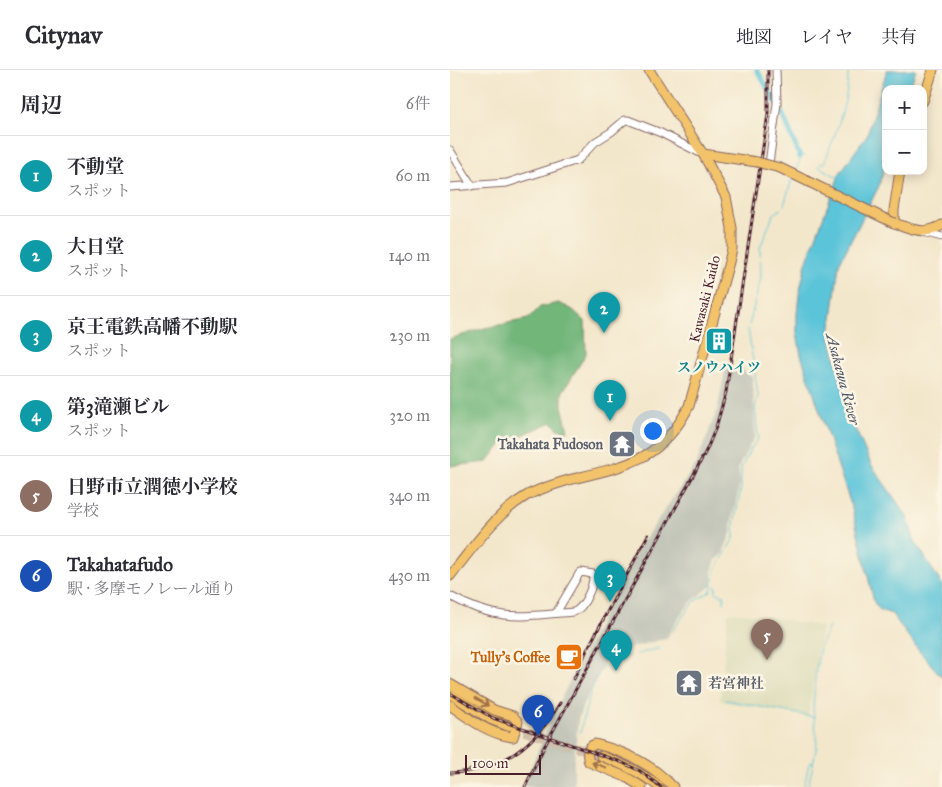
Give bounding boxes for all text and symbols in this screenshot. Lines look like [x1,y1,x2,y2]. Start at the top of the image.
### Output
text: Citynav [25,20,102,50]
text: 地図 [736,26,772,48]
text: レイヤ [800,26,853,48]
text: 共有 [881,26,917,48]
map controls [882,85,927,175]
button: + [882,85,927,130]
text: 周辺 [20,92,62,118]
text: 6件 [406,94,430,113]
button: − [882,130,927,175]
text: 不動堂 [67,155,124,178]
text: 1 [33,166,39,185]
text: 60 m [396,166,430,185]
text: スポット [67,181,131,200]
text: 大日堂 [67,235,124,258]
text: 2 [32,246,40,265]
text: 140 m [389,246,430,265]
street label: Kawasaki Kaido [686,254,724,344]
text: スポット [67,261,131,280]
pin: 2 [588,292,620,333]
text: 京王電鉄高幡不動駅 [67,315,238,338]
text: 3 [33,326,39,345]
text: 230 m [390,326,430,345]
building icon: スノウハイツ [704,326,734,356]
water label: Asakawa River [822,329,864,428]
text: スポット [67,341,131,360]
place label: スノウハイツ [677,359,761,376]
pin: 1 [594,380,626,421]
text: 第3滝瀬ビル [67,395,170,418]
text: 4 [32,406,40,425]
text: 320 m [390,406,430,425]
your location [640,418,666,444]
text: スポット [67,421,131,440]
temple icon: Takahata Fudoson [607,429,637,459]
place label: Takahata Fudoson [497,436,603,453]
text: 日野市立潤徳小学校 [67,475,238,498]
text: 5 [32,486,40,505]
text: 340 m [388,486,430,505]
text: 学校 [67,501,99,520]
text: Takahatafudo [67,553,173,576]
pin: 3 [594,561,626,602]
text: 6 [32,566,40,585]
text: 430 m [388,566,430,585]
text: 駅 · 多摩モノレール通り [67,579,236,598]
pin: 5 [751,619,783,660]
pin: 4 [600,630,632,671]
cafe icon: Tully's Coffee [554,642,584,672]
place label: Tully's Coffee [470,649,550,667]
temple icon: 若宮神社 [674,668,704,698]
place label: 若宮神社 [708,675,764,692]
pin: 6 [522,695,554,736]
one-way arrow [474,698,488,708]
scale bar [465,752,541,775]
text: 100 m [472,755,509,772]
one-way arrow [592,760,607,770]

